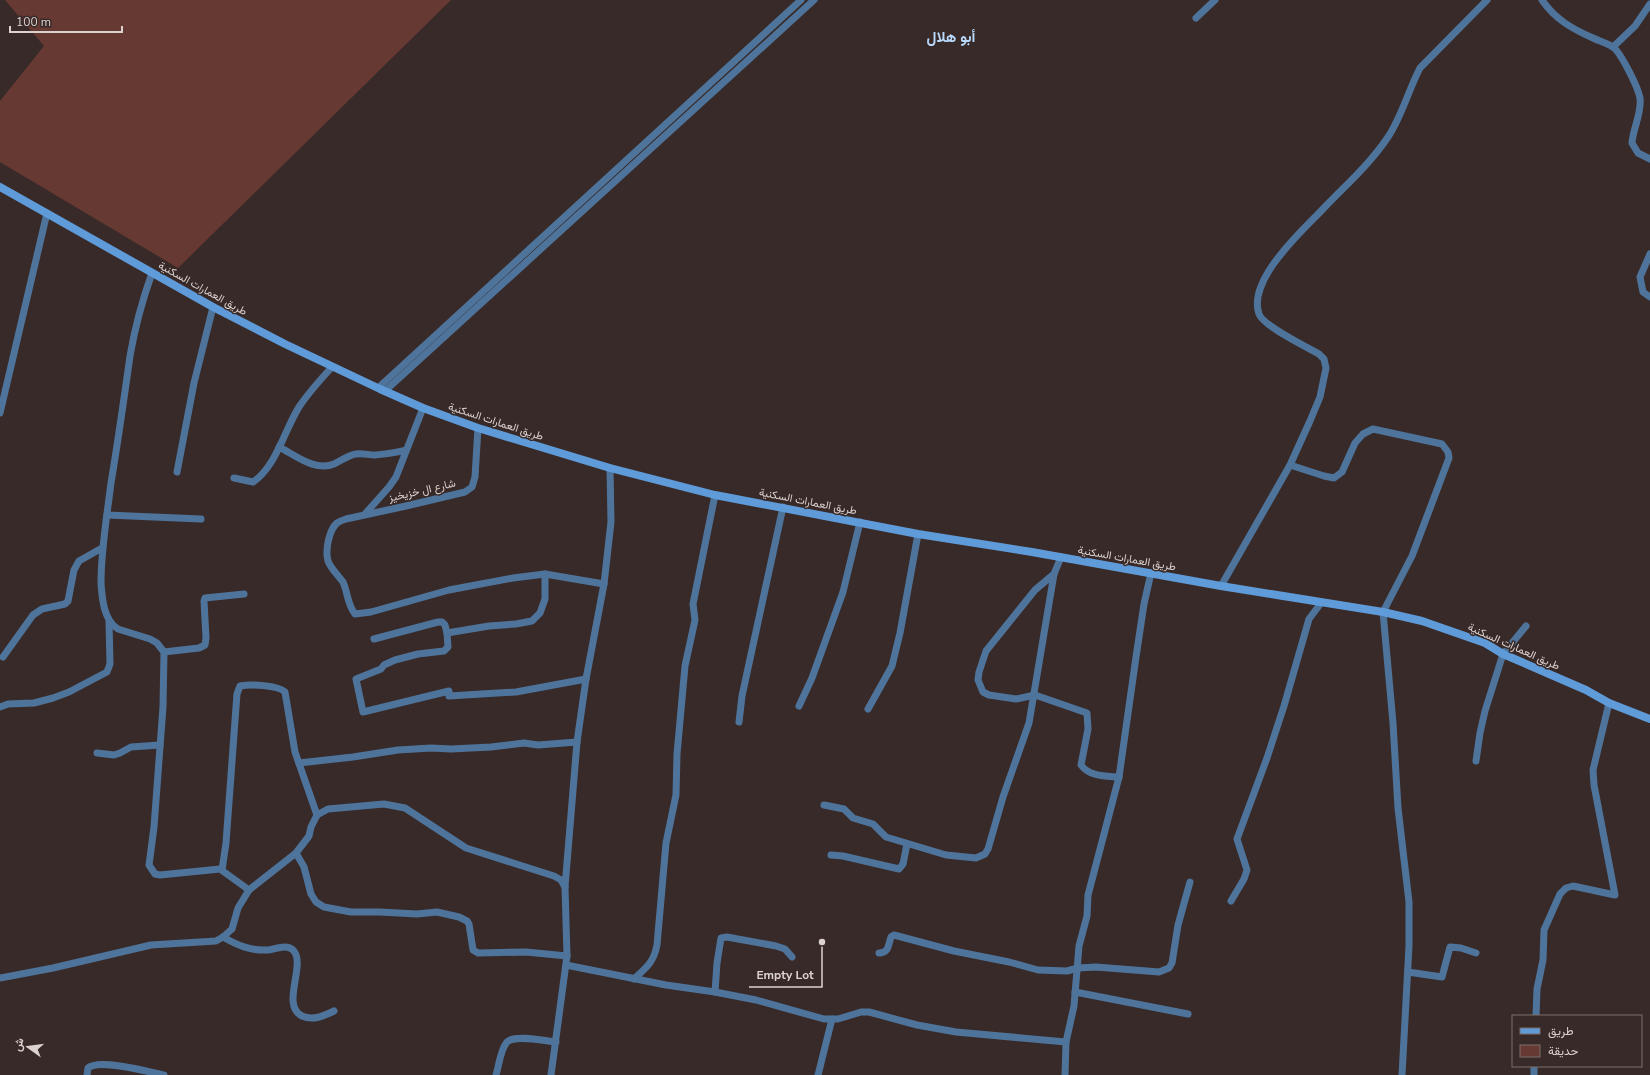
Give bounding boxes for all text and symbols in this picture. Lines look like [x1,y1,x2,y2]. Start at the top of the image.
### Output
scale bar [10,8,122,34]
text: 100 m [16,14,51,30]
district label: أبو هلال [927,27,976,47]
street label: طريق العمارات السكنية [156,258,250,319]
street label: طريق العمارات السكنية [446,399,545,444]
street label: شارع ال خزيخيز [386,475,457,506]
street label: طريق العمارات السكنية [758,485,858,518]
street label: طريق العمارات السكنية [1077,542,1177,575]
street label: طريق العمارات السكنية [1465,619,1562,674]
callout: Empty Lot [749,963,822,987]
text: Empty Lot [756,967,814,983]
legend [1512,1015,1642,1067]
text: طريق [1548,1023,1574,1039]
north arrow [8,1027,48,1067]
text: ش [10,1036,28,1053]
text: حديقة [1548,1043,1578,1059]

